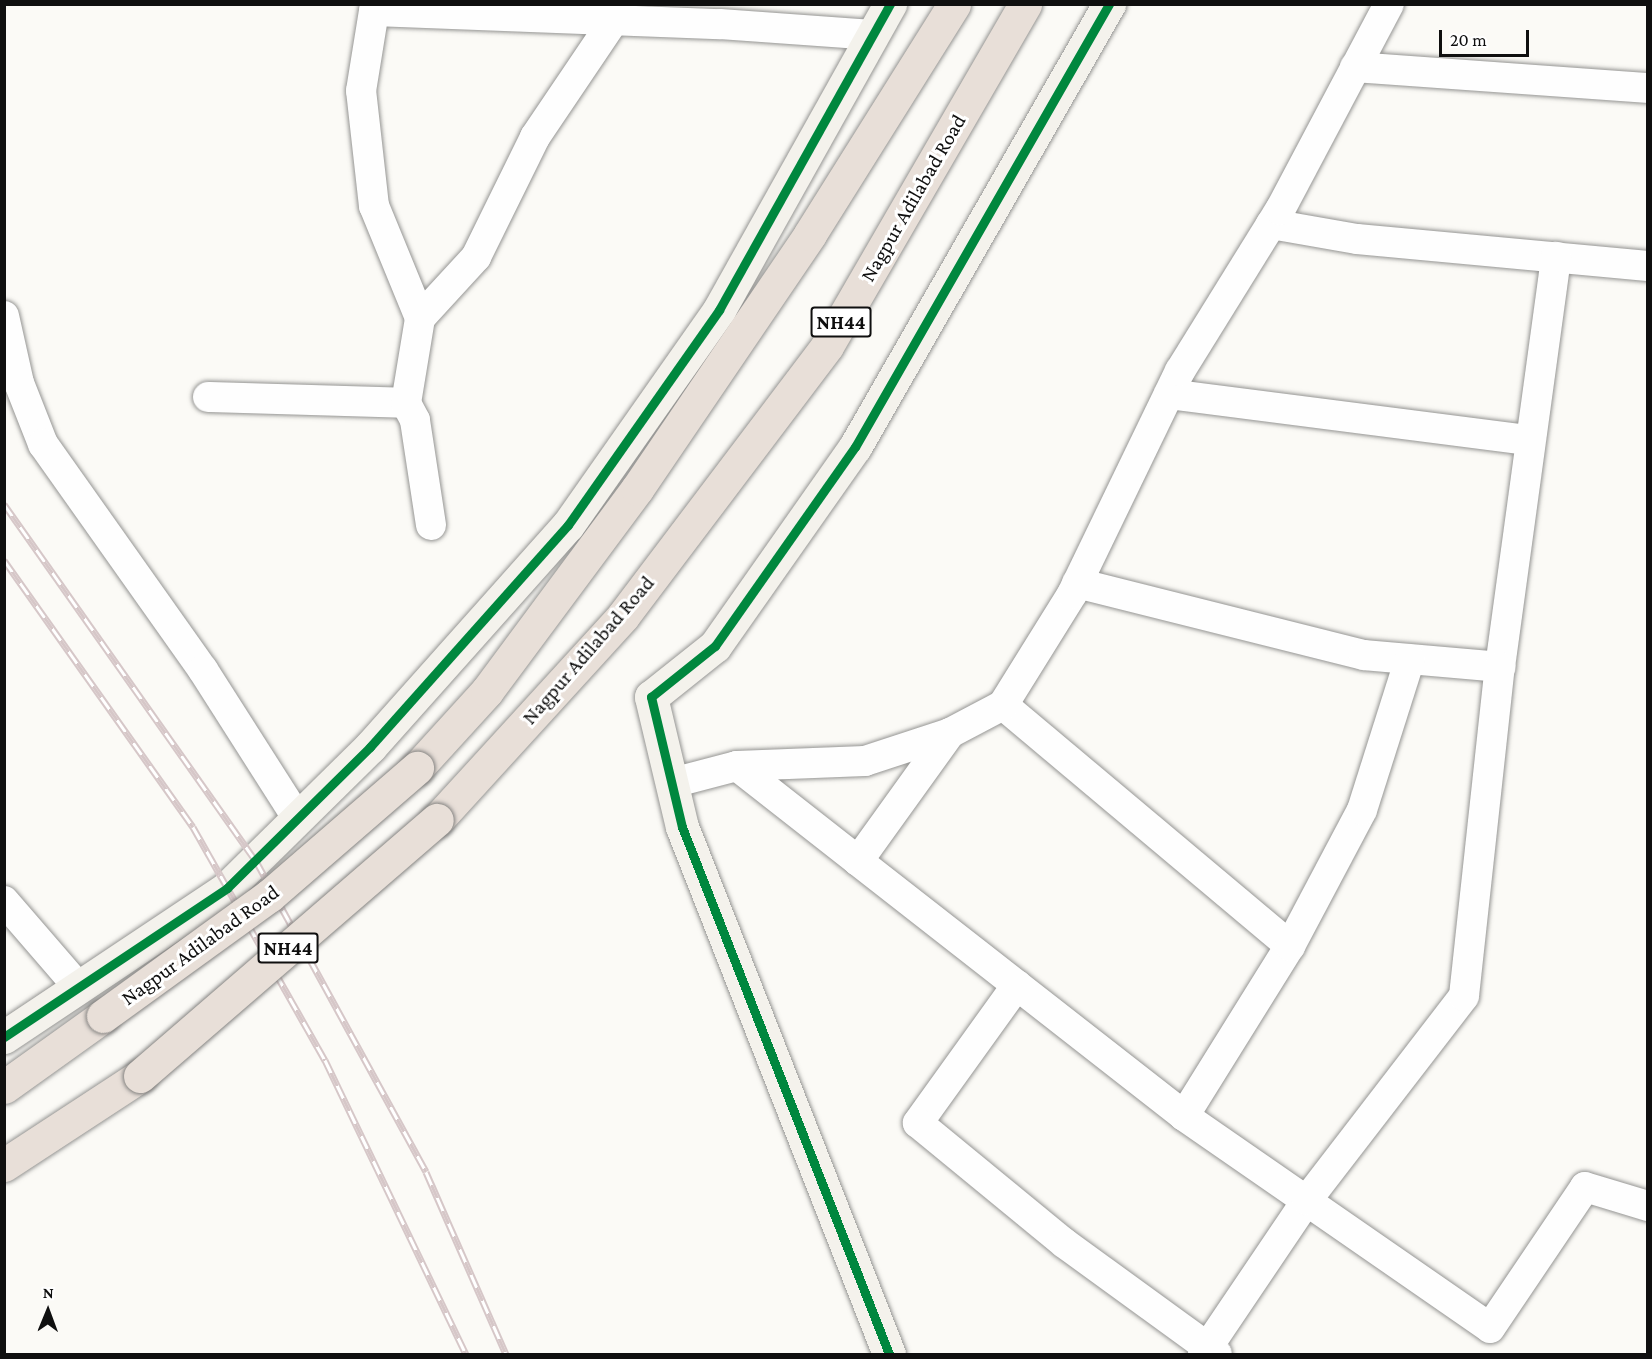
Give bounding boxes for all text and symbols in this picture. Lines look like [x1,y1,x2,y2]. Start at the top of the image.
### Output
scale bar [1442,18,1532,56]
text: 20 m [1450,30,1487,50]
street label: Nagpur Adilabad Road [855,110,971,286]
road number: NH44 [810,305,872,339]
street label: Nagpur Adilabad Road [517,570,659,730]
street label: Nagpur Adilabad Road [116,879,284,1011]
road number: NH44 [256,931,320,965]
north arrow [18,1281,78,1341]
text: N [43,1284,54,1301]

